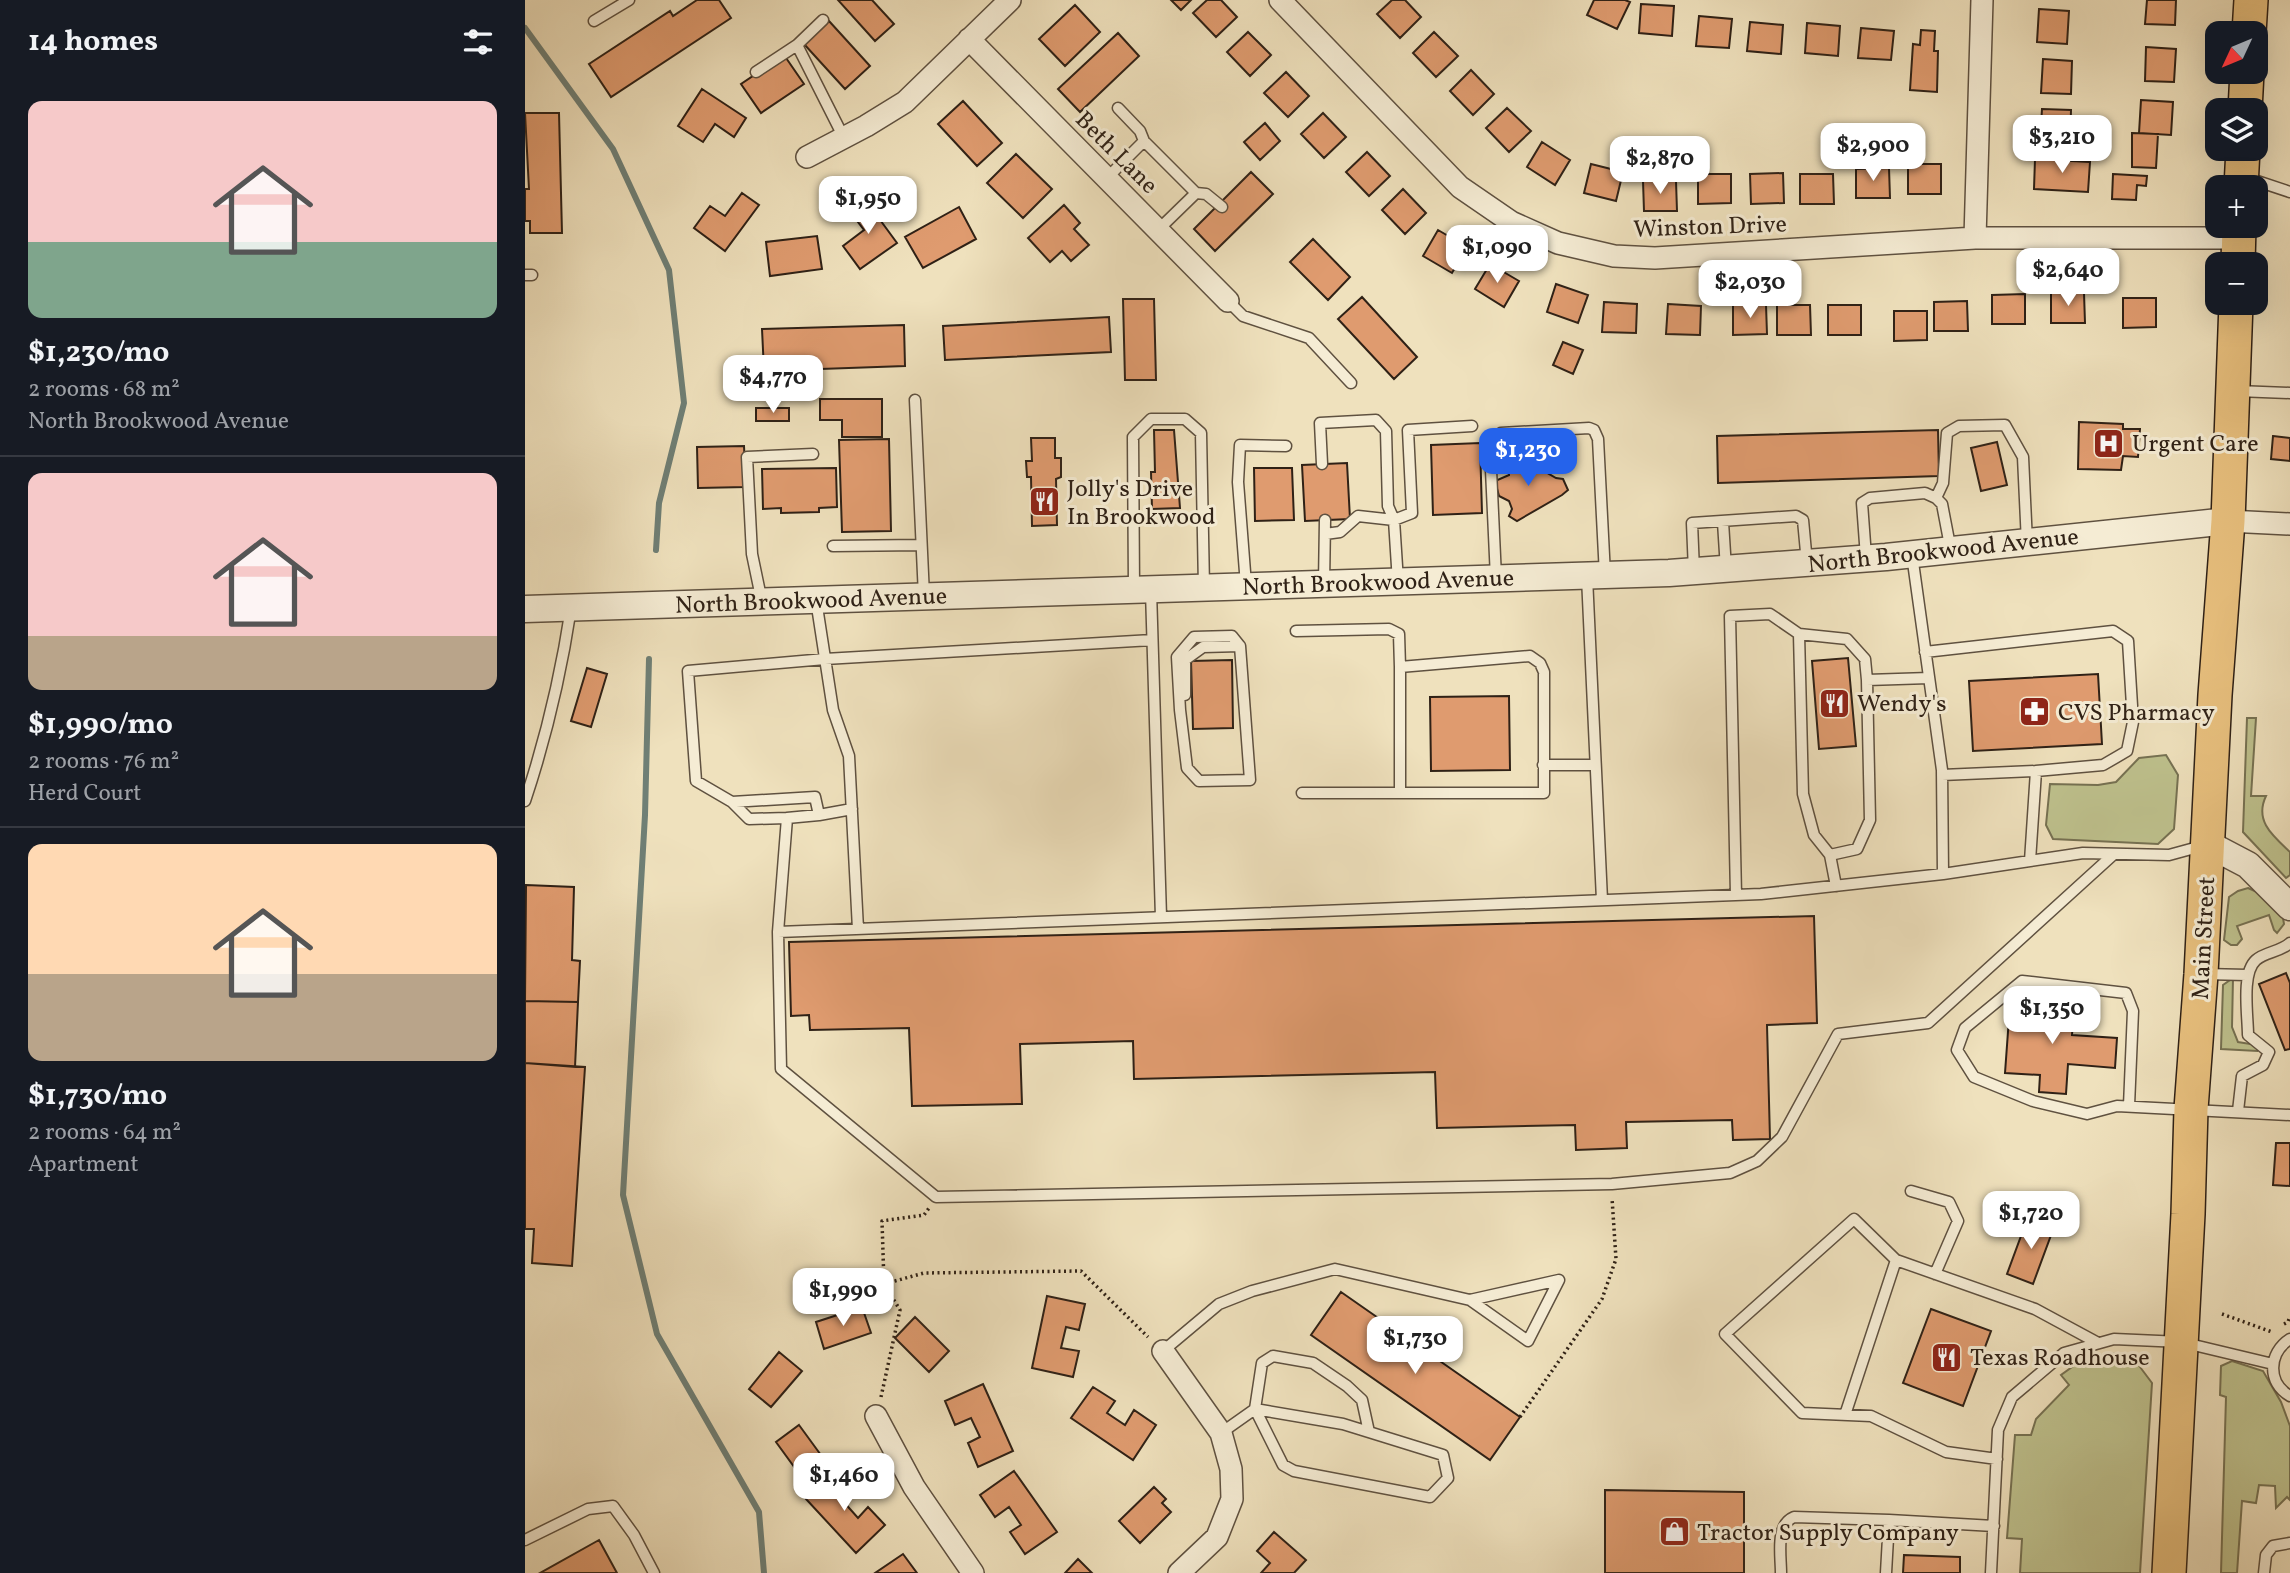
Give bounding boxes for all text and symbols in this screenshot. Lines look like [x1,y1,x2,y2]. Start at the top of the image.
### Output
text: 14 homes [28,21,158,63]
north arrow [2205,21,2268,84]
map controls [2205,21,2268,315]
icon: filters [459,23,497,61]
button: layers [2205,98,2268,161]
street label: Beth Lane [1066,104,1165,203]
pin: $3,210 [2005,116,2119,175]
text: $3,210 [2029,122,2095,154]
pin: $2,900 [1816,124,1930,183]
text: $2,900 [1837,130,1909,162]
pin: $2,870 [1603,136,1717,196]
text: $2,870 [1626,143,1694,175]
icon: home [200,147,326,273]
button: + [2205,175,2268,238]
pin: $1,950 [811,176,925,236]
text: $1,950 [835,183,901,215]
street label: Winston Drive [1633,208,1788,248]
pin: $1,090 [1440,226,1554,285]
text: $1,090 [1462,232,1532,264]
pin: $2,640 [2011,248,2125,308]
button: − [2205,252,2268,315]
text: $2,640 [2032,255,2104,287]
pin: $2,030 [1693,260,1807,320]
text: $2,030 [1715,267,1785,299]
text: $1,230/mo [28,332,169,374]
pin: $4,770 [716,356,830,415]
text: $4,770 [739,362,807,394]
text: 2 rooms · 68 m² [28,374,180,406]
text: North Brookwood Avenue [28,406,289,438]
hospital icon: Urgent Care [2092,426,2126,460]
pin: $1,230 [1471,428,1585,488]
place label: Urgent Care [2132,428,2259,462]
text: $1,230 [1495,435,1561,467]
place label: Jolly's Drive In Brookwood [1067,473,1215,535]
restaurant icon: Jolly's Drive In Brookwood [1027,485,1061,519]
icon: home [200,519,326,645]
street label: North Brookwood Avenue [1806,521,2080,583]
street label: North Brookwood Avenue [1241,562,1515,606]
street label: North Brookwood Avenue [674,580,948,624]
restaurant icon: Wendy's [1817,686,1851,720]
place label: Wendy's [1857,688,1946,722]
pharmacy icon: CVS Pharmacy [2018,695,2052,729]
place label: CVS Pharmacy [2058,697,2215,731]
text: $1,990/mo [28,704,173,746]
text: 2 rooms · 76 m² [28,746,179,778]
text: Herd Court [28,778,141,810]
street label: Main Street [2185,876,2225,1001]
icon: home [200,890,326,1016]
pin: $1,350 [1995,986,2109,1046]
text: $1,350 [2019,993,2085,1025]
text: $1,730/mo [28,1075,167,1117]
text: 2 rooms · 64 m² [28,1117,181,1149]
text: Apartment [28,1149,139,1181]
pin: $1,720 [1974,1192,2088,1251]
text: $1,720 [1999,1198,2063,1230]
pin: $1,990 [786,1268,900,1328]
text: $1,990 [809,1275,877,1307]
pin: $1,730 [1358,1316,1472,1376]
text: $1,730 [1383,1323,1447,1355]
restaurant icon: Texas Roadhouse [1930,1340,1964,1374]
place label: Texas Roadhouse [1970,1342,2150,1376]
pin: $1,460 [787,1454,901,1513]
text: $1,460 [809,1460,879,1492]
shop icon: Tractor Supply Company [1657,1515,1691,1549]
place label: Tractor Supply Company [1697,1517,1959,1551]

